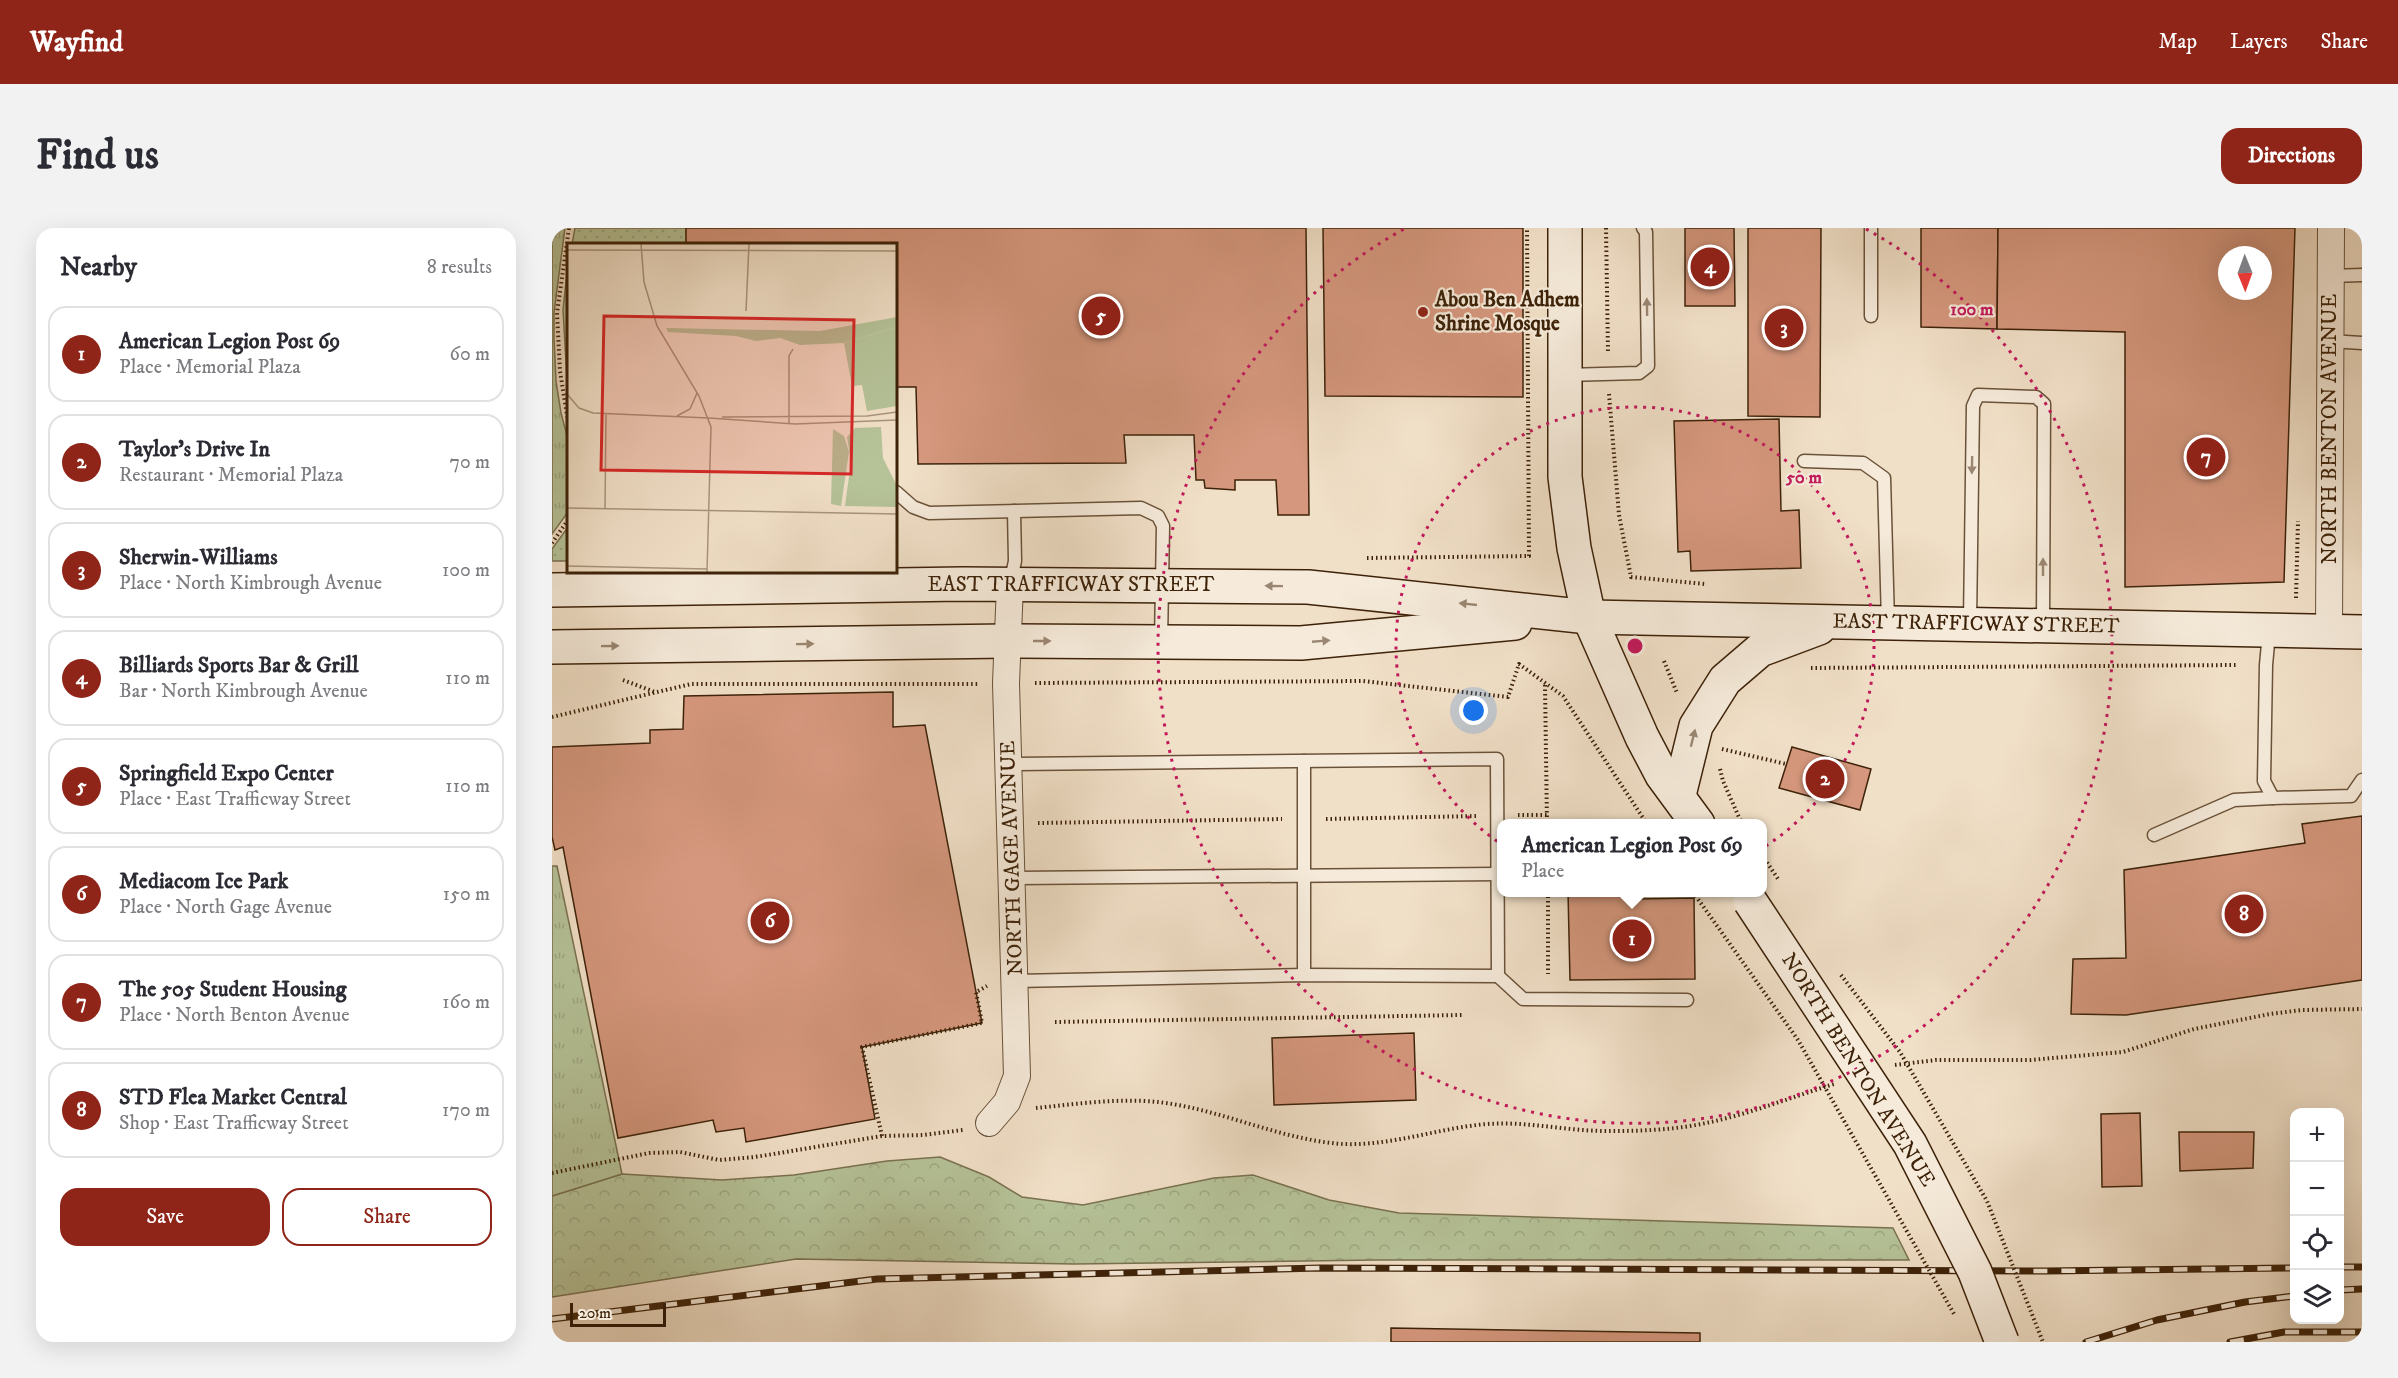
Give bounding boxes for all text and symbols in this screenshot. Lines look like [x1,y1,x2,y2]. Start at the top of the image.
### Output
text: Wayfind [30,25,123,60]
text: Map [2158,29,2197,55]
text: Layers [2230,29,2288,55]
text: Share [2321,29,2368,55]
button: Directions [2221,128,2362,184]
text: Find us [36,130,159,182]
inset map [567,243,897,573]
pin: 4 [1690,244,1730,290]
north arrow [2218,246,2272,300]
text: Nearby [60,251,137,284]
text: 8 results [427,255,492,280]
place label: Abou Ben Adhem Shrine Mosque [1434,287,1580,337]
pin: 5 [1082,294,1120,338]
street label: NORTH BENTON AVENUE [2317,294,2343,564]
one-way arrow [1642,298,1652,317]
text: 100 m [1950,299,1994,321]
marker: Abou Ben Adhem Shrine Mosque [1416,305,1430,319]
pin: 3 [1764,306,1804,350]
text: American Legion Post 69 [119,328,340,355]
text: 1 [78,342,85,367]
text: 60 m [450,342,490,367]
text: Place · Memorial Plaza [119,355,301,380]
pin: 7 [2186,434,2226,480]
text: Taylor's Drive In [119,436,270,463]
text: 2 [77,450,86,475]
text: 70 m [449,450,490,475]
one-way arrow [1967,455,1977,474]
text: Restaurant · Memorial Plaza [119,463,343,488]
text: 50 m [1785,467,1822,489]
text: Sherwin-Williams [119,544,278,571]
one-way arrow [2038,557,2048,576]
text: 3 [78,558,85,583]
text: 100 m [442,558,490,583]
text: Place · North Kimbrough Avenue [119,571,382,596]
street label: EAST TRAFFICWAY STREET [928,572,1215,598]
one-way arrow [1265,582,1284,591]
one-way arrow [1459,599,1478,609]
street label: EAST TRAFFICWAY STREET [1832,608,2120,640]
one-way arrow [1033,636,1052,646]
one-way arrow [1312,636,1331,646]
centre of rings [1625,636,1645,656]
one-way arrow [796,639,815,648]
one-way arrow [601,641,620,651]
text: Billiards Sports Bar & Grill [119,652,359,679]
text: 4 [76,666,87,691]
text: 110 m [445,666,490,691]
text: Bar · North Kimbrough Avenue [119,679,368,704]
your location [1459,696,1488,725]
one-way arrow [1688,729,1698,747]
street label: NORTH GAGE AVENUE [995,740,1029,976]
pin: 2 [1806,756,1844,802]
text: Springfield Expo Center [119,760,334,787]
text: 5 [77,774,86,799]
text: 110 m [445,774,490,799]
text: Place · East Trafficway Street [119,787,351,812]
popup [1497,819,1767,897]
text: American Legion Post 69 [1521,832,1743,859]
text: Place [1521,859,1564,884]
text: Mediacom Ice Park [119,868,288,895]
text: 6 [76,882,87,907]
text: 150 m [443,882,490,907]
pin: 8 [2224,892,2264,936]
text: Place · North Gage Avenue [119,895,332,920]
pin: 6 [750,898,790,944]
pin: 1 [1612,916,1652,962]
street label: NORTH BENTON AVENUE [1775,948,1941,1192]
text: The 505 Student Housing [119,976,347,1003]
text: 7 [76,990,87,1015]
text: 160 m [442,990,490,1015]
text: Place · North Benton Avenue [119,1003,349,1028]
text: STD Flea Market Central [119,1084,347,1111]
text: 8 [76,1098,87,1123]
text: 170 m [442,1098,490,1123]
map controls [2290,1108,2344,1324]
button: + [2290,1108,2344,1162]
text: Shop · East Trafficway Street [119,1111,349,1136]
button: − [2290,1162,2344,1216]
button: Save [60,1188,270,1246]
button: Share [282,1188,492,1246]
button: locate [2290,1216,2344,1270]
button: layers [2290,1270,2344,1324]
scale bar [570,1300,666,1328]
text: 20 m [579,1303,611,1323]

